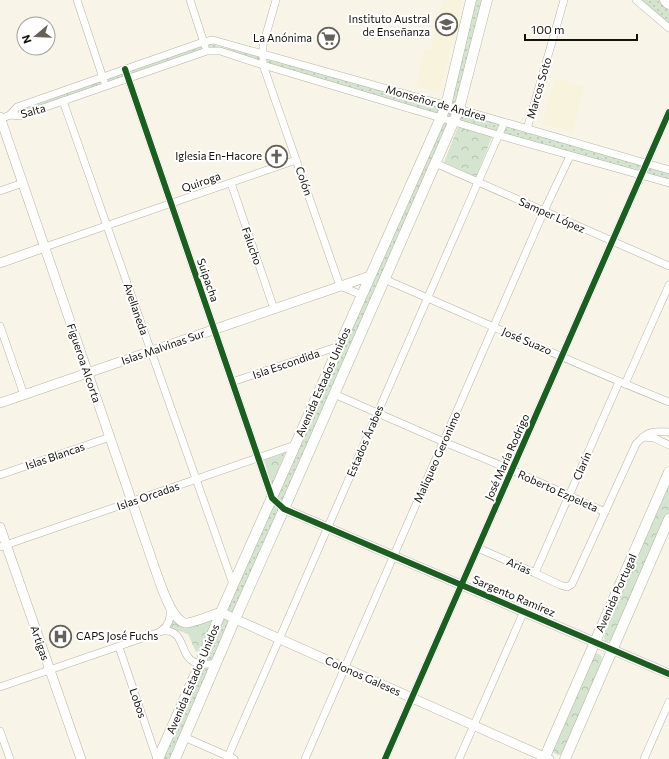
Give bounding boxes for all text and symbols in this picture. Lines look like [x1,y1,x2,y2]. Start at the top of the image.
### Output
place label: Instituto Austral de Enseñanza [349,12,430,38]
school or university icon: Instituto Austral de Enseñanza [433,12,459,38]
north arrow [16,16,56,56]
scale bar [525,16,637,42]
text: 100 m [531,22,565,36]
supermarket icon: La Anónima [315,25,341,51]
place label: La Anónima [253,31,312,44]
text: N [19,33,34,45]
street label: Marcos Soto [524,55,554,120]
street label: Monseñor de Andrea [384,82,488,123]
street label: Salta [19,101,47,120]
church icon: Iglesia En-Hacore [264,143,290,169]
place label: Iglesia En-Hacore [175,149,262,162]
street label: Colón [293,165,315,197]
street label: Quiroga [180,169,222,194]
street label: Samper López [517,194,588,235]
street label: Falucho [240,225,265,267]
street label: Suipacha [195,256,222,303]
street label: Avellaneda [122,281,151,336]
street label: Figueroa Alcorta [65,322,104,404]
street label: José Suazo [500,324,554,358]
street label: Avenida Estados Unidos [293,325,353,439]
street label: Islas Malvinas Sur [119,326,207,367]
street label: Isla Escondida [251,346,321,381]
street label: Estados Árabes [343,403,385,479]
street label: Maliqueo Geronimo [411,409,463,505]
street label: José María Rodrigo [482,411,533,503]
street label: Islas Blancas [23,439,86,472]
street label: Clarín [570,450,594,482]
street label: Roberto Ezpeleta [516,467,600,514]
street label: Islas Orcadas [115,479,181,512]
street label: Avenida Portugal [592,552,639,634]
street label: Arias [505,554,534,577]
street label: Sargento Ramírez [471,572,558,619]
street label: Avenida Estados Unidos [163,622,222,736]
hospital icon: CAPS José Fuchs [47,623,73,649]
street label: Artigas [28,624,52,662]
place label: CAPS José Fuchs [76,629,158,643]
street label: Colonos Galeses [323,653,403,698]
street label: Lobos [127,686,150,720]

